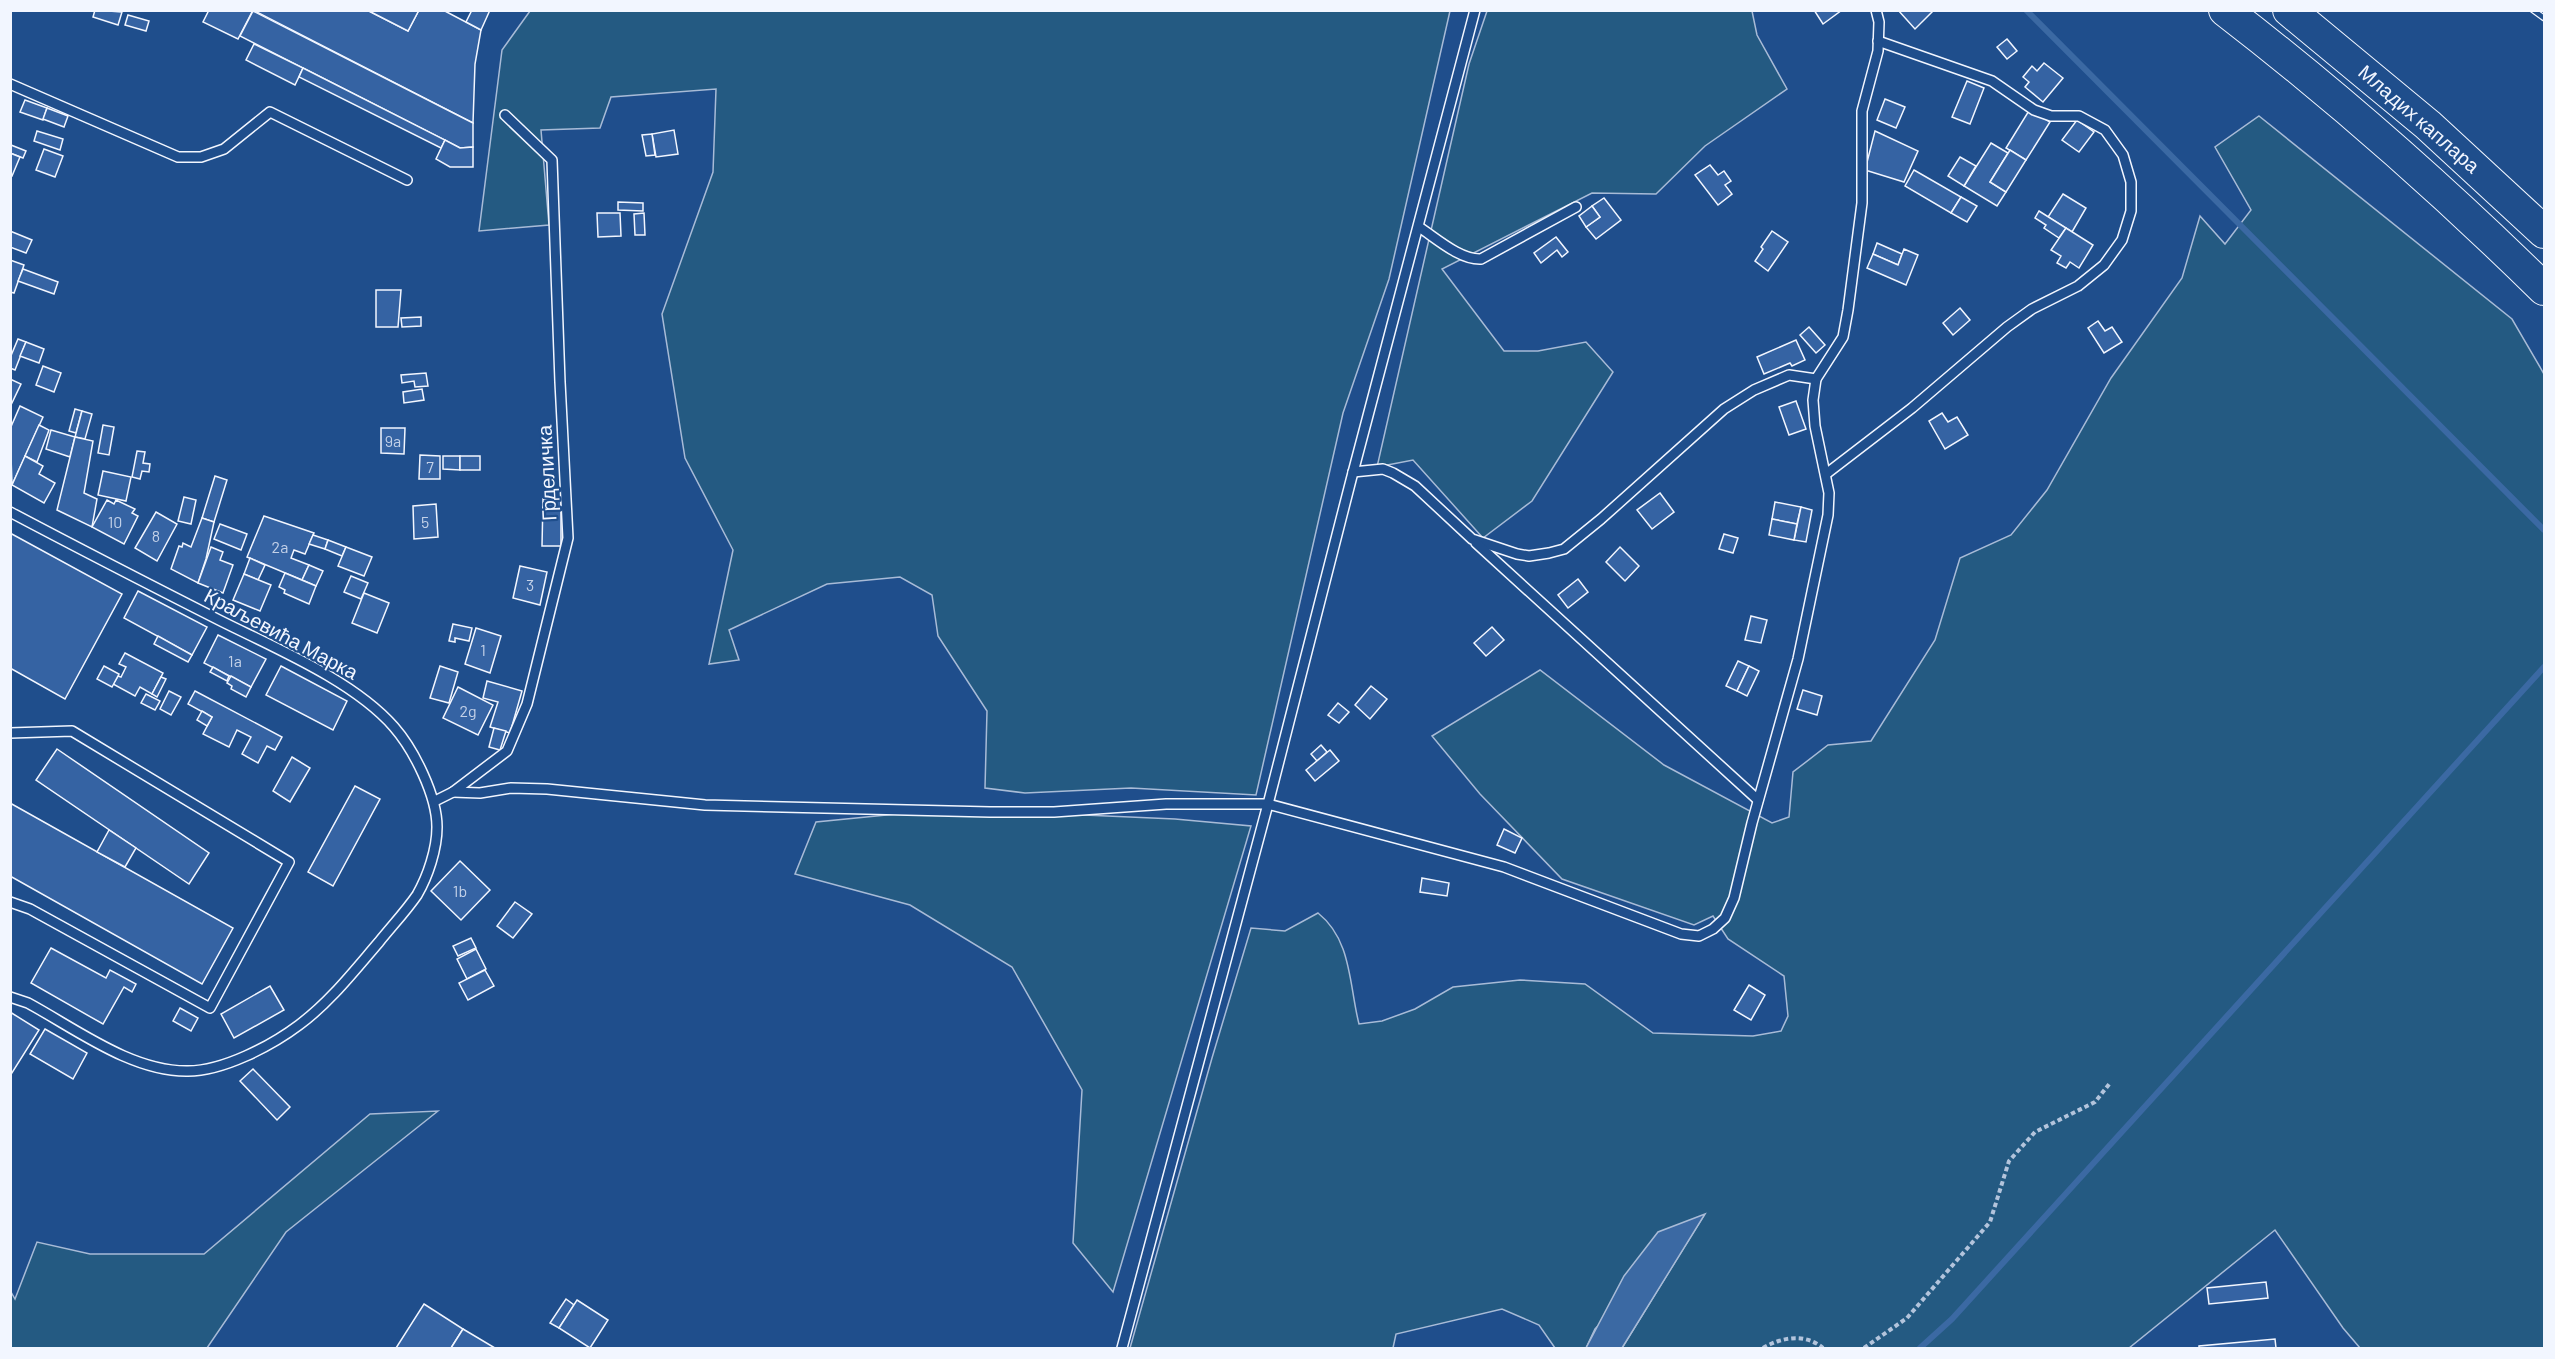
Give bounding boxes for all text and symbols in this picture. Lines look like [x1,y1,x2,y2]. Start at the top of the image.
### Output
street label: Младих каплара [2354,59,2486,178]
street label: Грделичка [531,424,560,522]
house number: 9a [385,431,401,450]
house number: 7 [426,457,434,476]
house number: 10 [108,512,122,531]
house number: 5 [421,512,429,531]
house number: 8 [152,526,160,545]
house number: 2a [272,537,288,556]
house number: 3 [526,575,534,594]
street label: Краљевића Марка [201,582,363,684]
house number: 1 [480,640,486,659]
house number: 1a [228,651,242,670]
house number: 2g [459,701,477,720]
house number: 1b [453,881,467,900]

